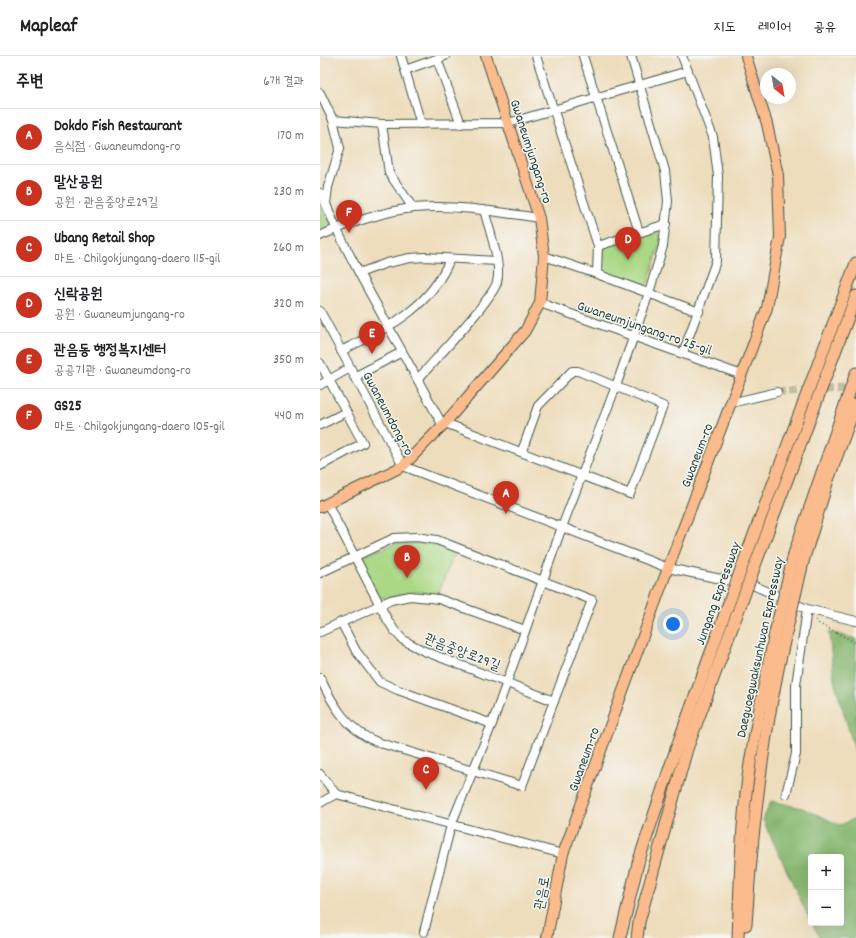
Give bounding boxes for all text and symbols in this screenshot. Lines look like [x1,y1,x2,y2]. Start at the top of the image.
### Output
text: Mapleaf [20,14,77,41]
text: 지도 [713,18,736,38]
text: 레이어 [758,18,791,38]
text: 공유 [813,18,836,38]
north arrow [760,68,796,104]
text: 주변 [16,71,43,95]
text: 6개 결과 [263,73,304,92]
street label: Gwaneumjungang-ro [504,97,556,206]
text: Dokdo Fish Restaurant [54,116,182,138]
text: A [25,127,33,146]
text: 170 m [277,127,304,146]
text: 음식점 · Gwaneumdong-ro [54,138,180,157]
text: 말산공원 [54,172,102,194]
text: B [26,183,32,202]
text: 230 m [274,183,304,202]
text: 공원 · 관음중앙로29길 [54,194,158,213]
pin: F [336,200,362,233]
pin: D [615,227,641,260]
text: Ubang Retail Shop [54,228,155,250]
text: C [26,239,32,258]
text: 260 m [273,239,304,258]
text: 마트 · Chilgokjungang-daero 115-gil [54,250,220,269]
text: 신락공원 [54,284,102,306]
text: D [26,295,32,314]
text: 320 m [274,295,304,314]
street label: Gwaneumjungang-ro 25-gil [574,296,715,362]
text: 공원 · Gwaneumjungang-ro [54,306,185,325]
pin: E [359,321,385,354]
text: 관음동 행정복지센터 [54,340,166,362]
text: E [26,351,32,370]
text: 350 m [273,351,304,370]
text: 공공기관 · Gwaneumdong-ro [54,362,191,381]
street label: Gwaneumdong-ro [357,368,418,459]
text: GS25 [54,396,82,418]
text: F [26,407,32,426]
text: 440 m [274,407,304,426]
text: 마트 · Chilgokjungang-daero 105-gil [54,418,225,437]
street label: Gwaneum-ro [676,421,719,491]
pin: A [493,481,519,514]
street label: Jungang Expressway [691,539,747,648]
pin: B [394,545,420,578]
street label: Daeguoegwaksunhwan Expressway [732,555,790,740]
your location [663,614,683,634]
street label: 관음중앙로29길 [421,629,504,677]
street label: Gwaneum-ro [564,725,606,795]
pin: C [413,757,439,790]
map controls [808,854,844,926]
button: + [808,854,844,890]
street label: 관음로 [530,875,556,912]
button: − [808,890,844,926]

